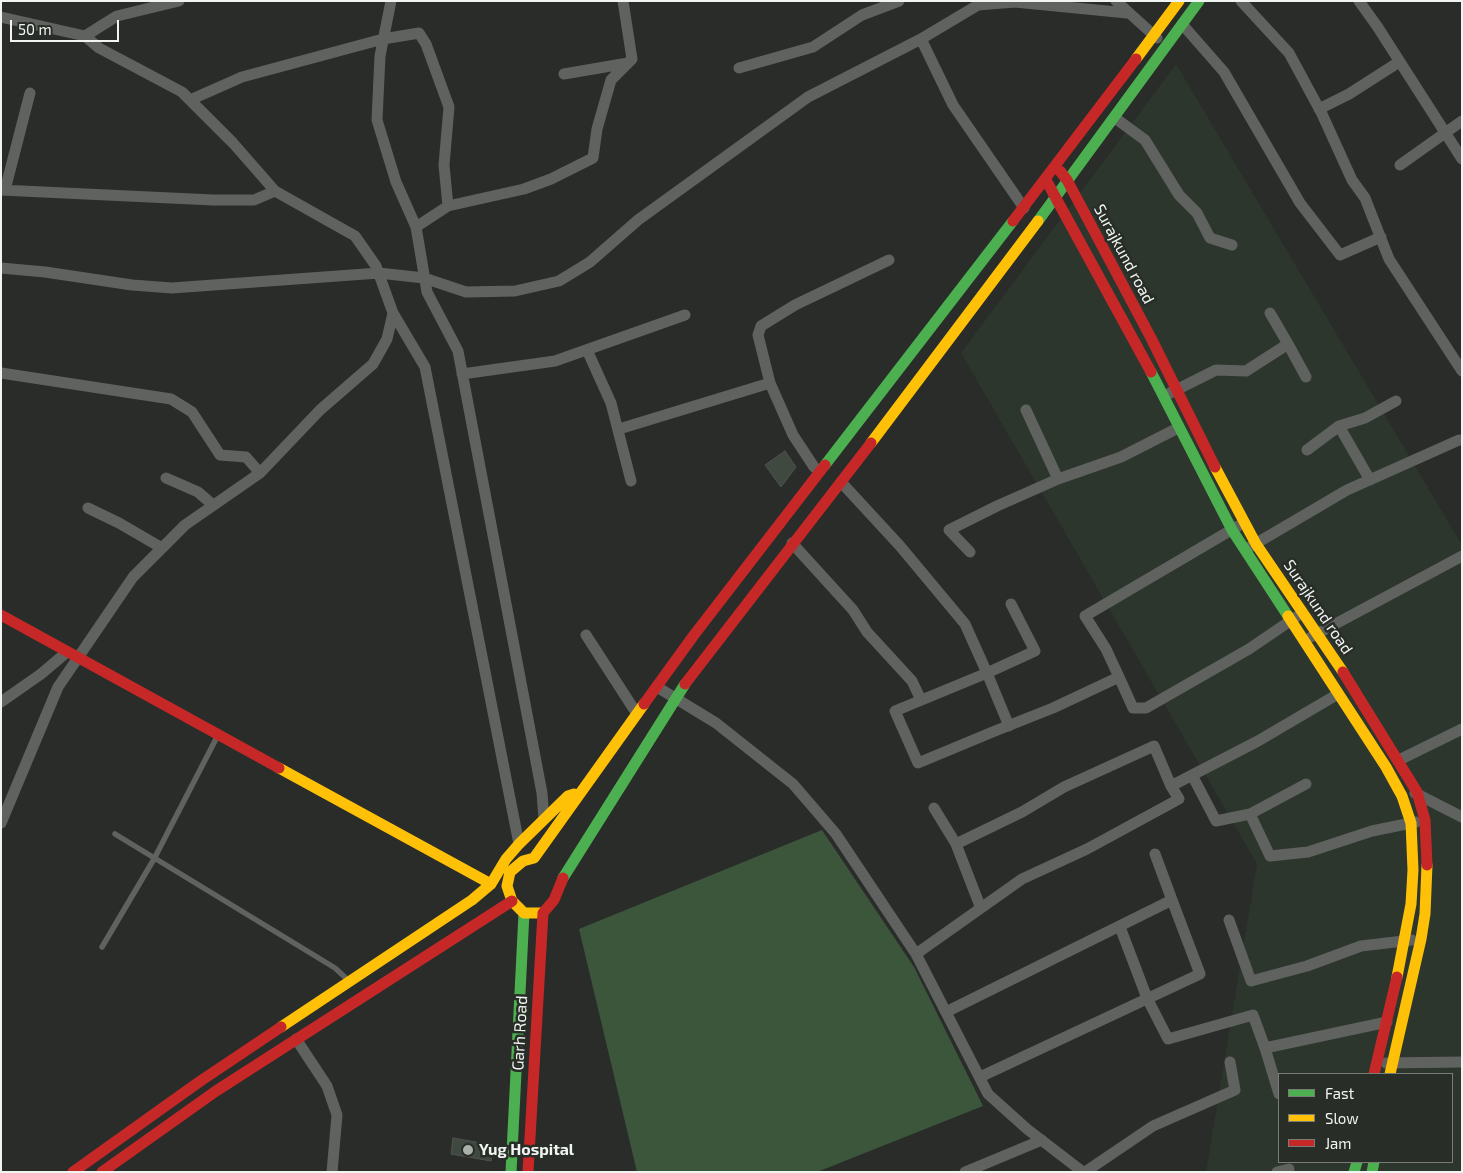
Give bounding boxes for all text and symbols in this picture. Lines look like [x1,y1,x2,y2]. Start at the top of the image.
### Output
scale bar [12,10,121,42]
text: 50 m [18,20,52,38]
street label: Surajkund road [1090,201,1158,307]
street label: Surajkund road [1279,556,1357,658]
street label: Garh Road [508,995,532,1071]
legend [1278,1073,1453,1163]
text: Fast [1325,1084,1354,1102]
text: Slow [1325,1109,1359,1127]
text: Jam [1325,1134,1351,1152]
place label: Yug Hospital [479,1140,574,1160]
marker: Yug Hospital [461,1143,475,1157]

